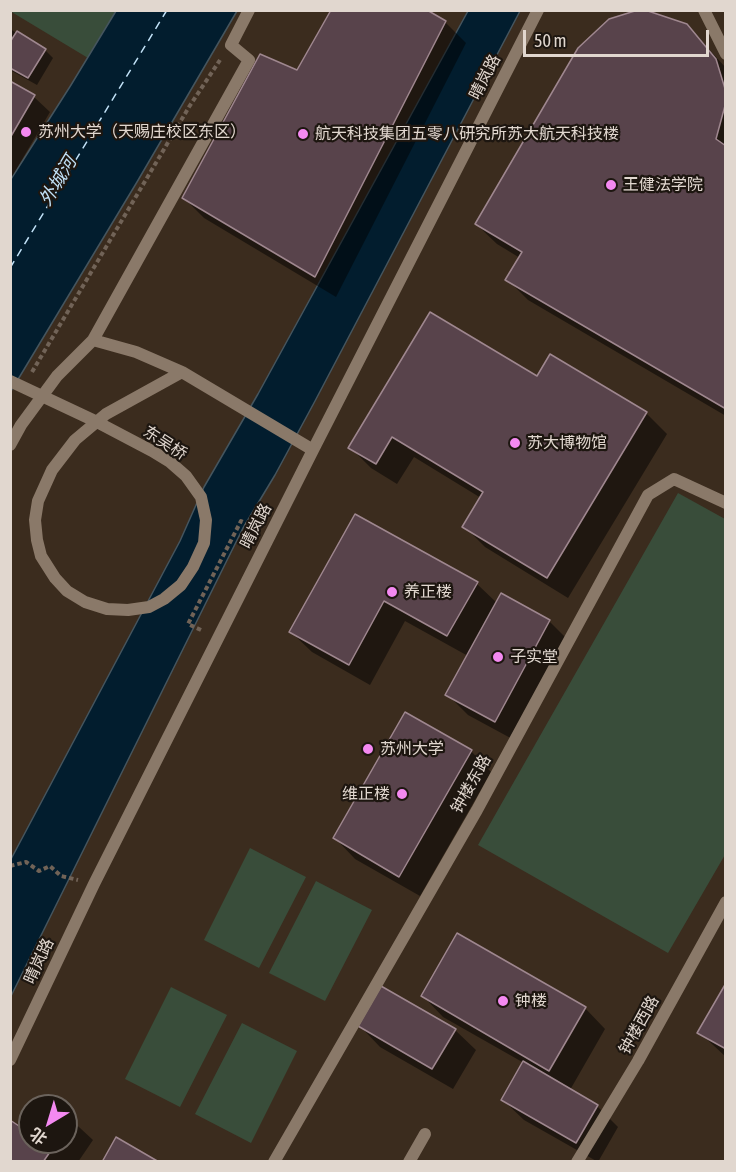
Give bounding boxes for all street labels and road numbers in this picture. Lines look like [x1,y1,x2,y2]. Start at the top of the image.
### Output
street label: 晴岚路 [466,51,504,103]
street label: 东吴桥 [140,422,190,464]
street label: 晴岚路 [237,500,275,552]
street label: 钟楼东路 [447,751,495,817]
street label: 晴岚路 [20,935,58,987]
street label: 钟楼西路 [615,992,663,1058]

